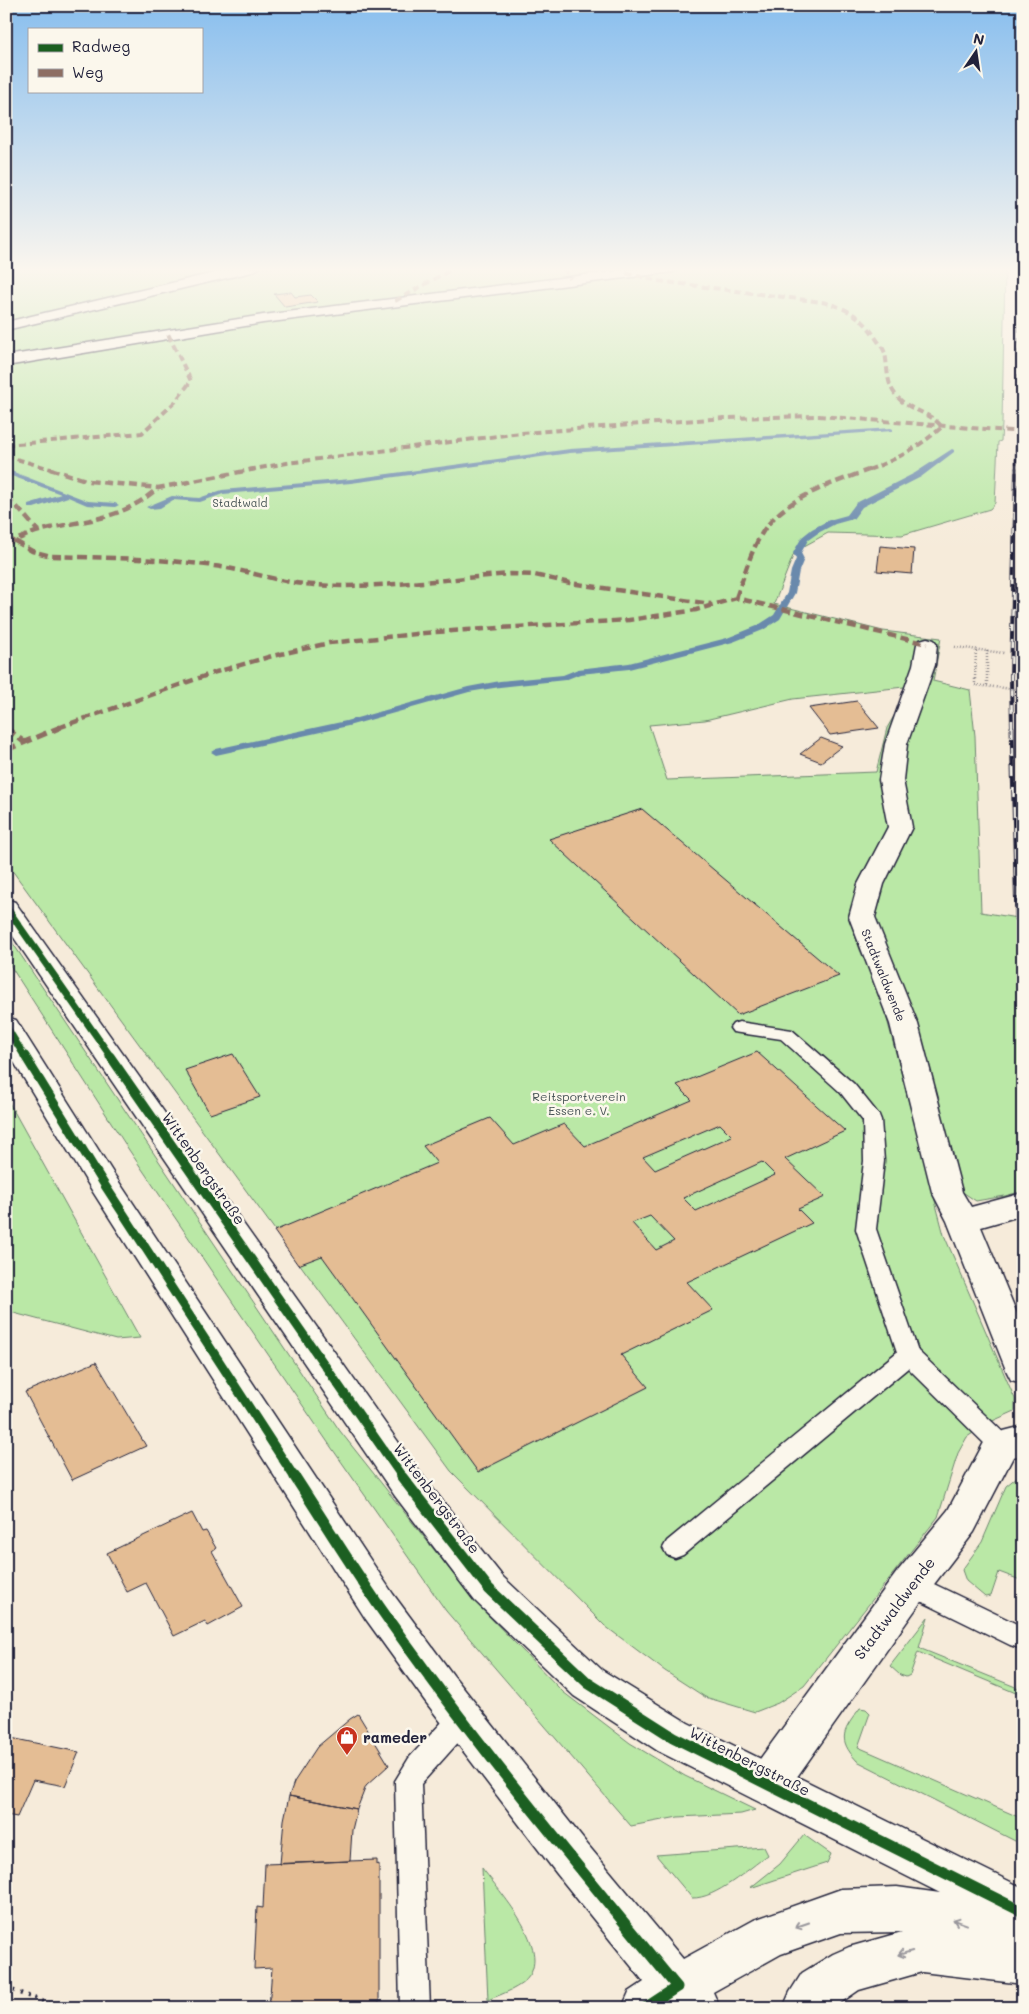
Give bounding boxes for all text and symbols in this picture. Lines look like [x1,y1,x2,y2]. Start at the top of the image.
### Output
legend [28,28,202,92]
north arrow [952,28,1002,78]
text: N [972,28,986,49]
text: Radweg [72,36,130,56]
text: Weg [72,62,103,82]
park label: Stadtwald [213,495,267,510]
street label: Stadtwaldwende [858,926,910,1024]
park label: Reitsportverein Essen e. V. [532,1088,626,1118]
street label: Wittenbergstraße [158,1108,250,1228]
street label: Wittenbergstraße [389,1439,485,1557]
street label: Stadtwaldwende [849,1553,939,1663]
street label: Wittenbergstraße [686,1722,814,1800]
shop icon: rameder [335,1725,359,1756]
place label: rameder [363,1727,427,1747]
one-way arrow [953,1917,969,1926]
one-way arrow [794,1920,810,1930]
one-way arrow [898,1949,914,1959]

